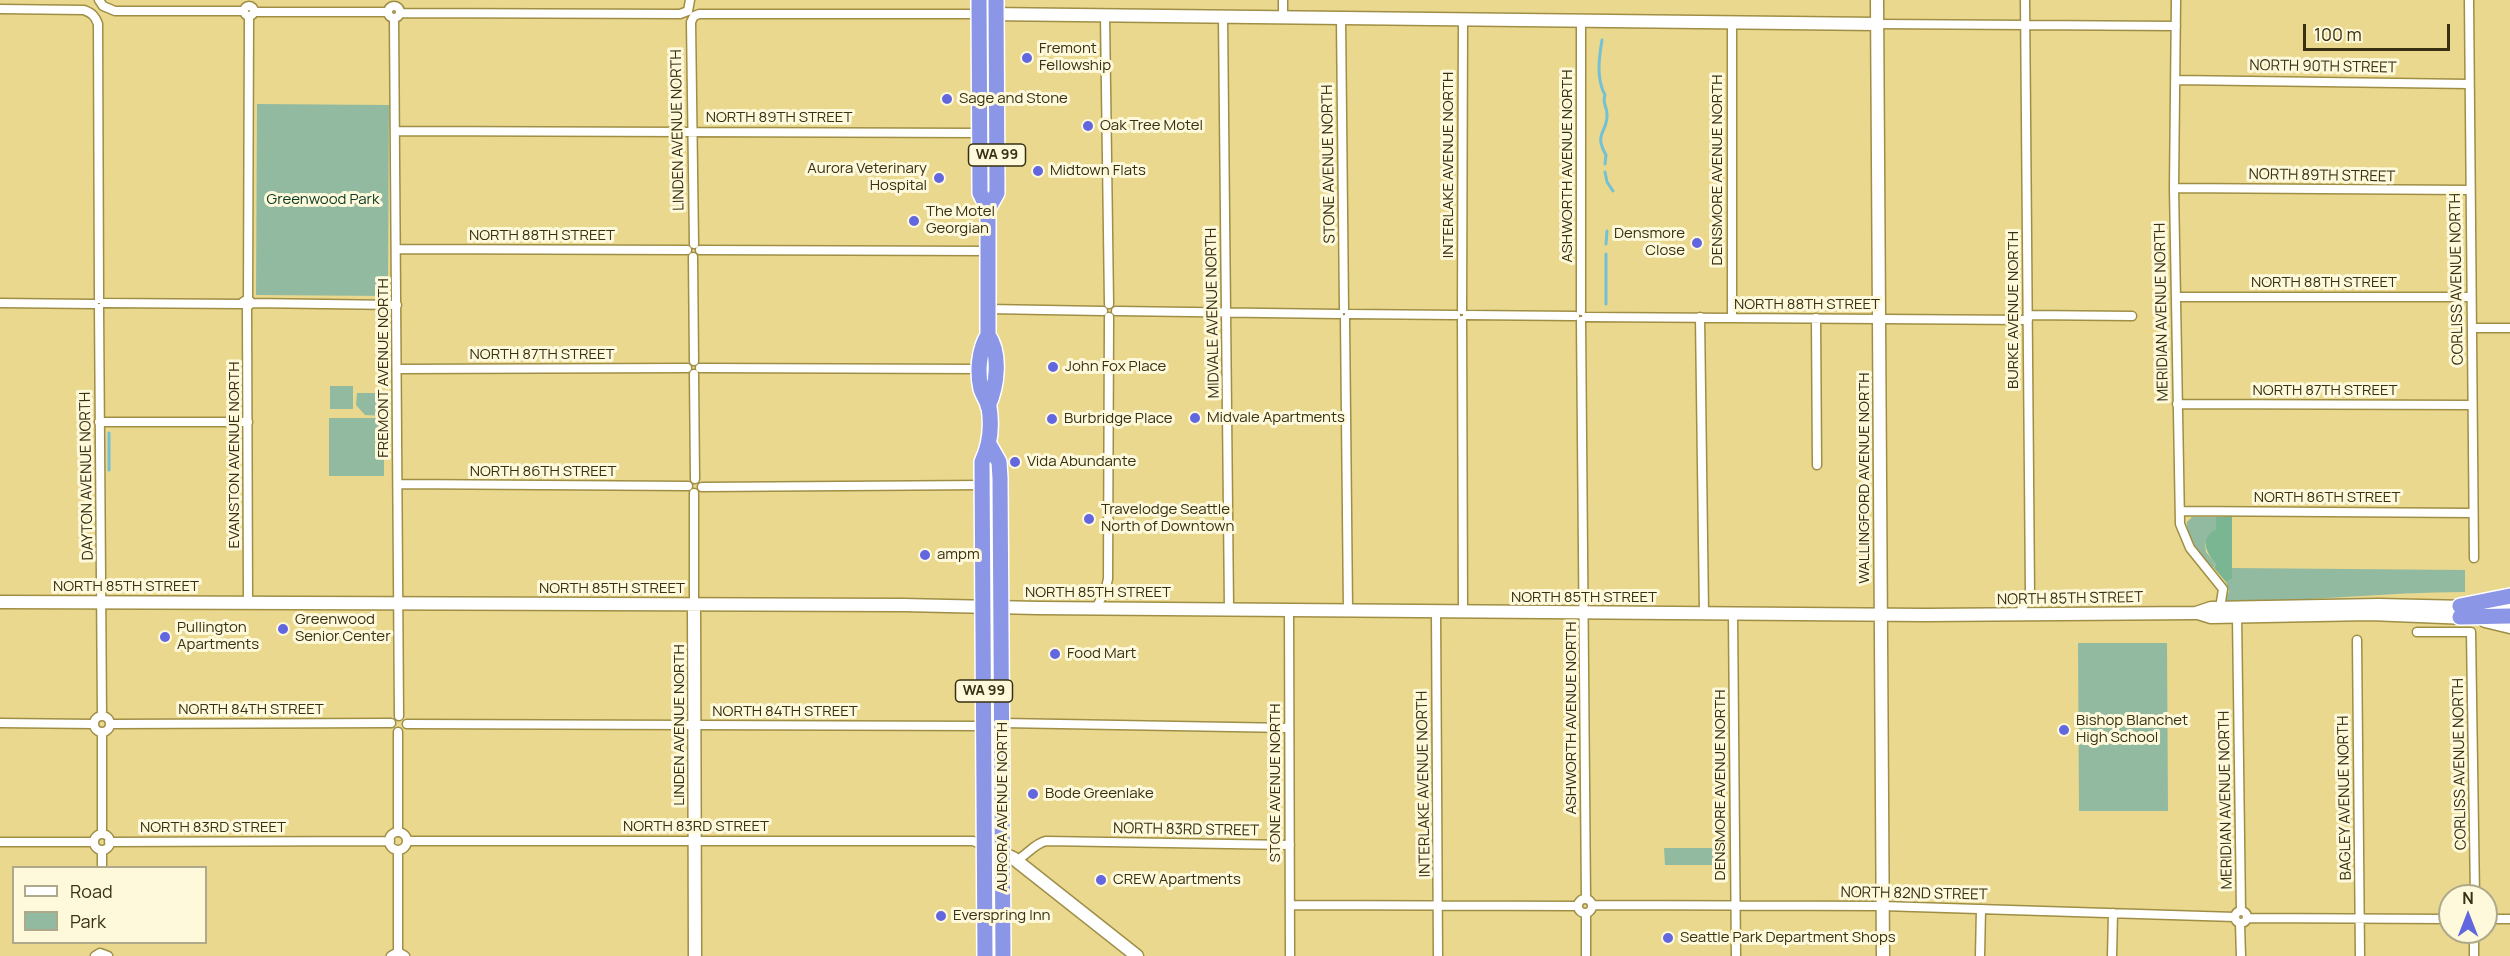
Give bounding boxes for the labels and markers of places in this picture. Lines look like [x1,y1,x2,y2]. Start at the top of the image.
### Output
place label: Fremont Fellowship [1039,40,1111,75]
marker: Fremont Fellowship [1020,51,1034,65]
place label: Sage and Stone [959,90,1068,108]
marker: Sage and Stone [940,92,954,106]
place label: Oak Tree Motel [1100,117,1203,135]
marker: Oak Tree Motel [1081,119,1095,133]
place label: Aurora Veterinary Hospital [807,160,927,195]
place label: Midtown Flats [1050,162,1146,180]
marker: Midtown Flats [1031,164,1045,178]
marker: Aurora Veterinary Hospital [932,171,946,185]
place label: The Motel Georgian [926,203,995,238]
marker: The Motel Georgian [907,214,921,228]
place label: Densmore Close [1614,225,1685,260]
marker: Densmore Close [1690,236,1704,250]
place label: John Fox Place [1065,358,1166,376]
marker: John Fox Place [1046,360,1060,374]
place label: Midvale Apartments [1207,409,1345,427]
place label: Burbridge Place [1064,410,1173,428]
marker: Midvale Apartments [1188,411,1202,425]
marker: Burbridge Place [1045,412,1059,426]
place label: Vida Abundante [1027,453,1136,471]
marker: Vida Abundante [1008,455,1022,469]
place label: Travelodge Seattle North of Downtown [1101,501,1234,536]
marker: Travelodge Seattle North of Downtown [1082,512,1096,526]
place label: ampm [937,546,980,564]
marker: ampm [918,548,932,562]
place label: Greenwood Senior Center [295,611,391,646]
place label: Pullington Apartments [177,619,259,654]
marker: Greenwood Senior Center [276,622,290,636]
marker: Pullington Apartments [158,630,172,644]
place label: Food Mart [1067,645,1136,663]
marker: Food Mart [1048,647,1062,661]
place label: Bishop Blanchet High School [2076,712,2188,747]
marker: Bishop Blanchet High School [2057,723,2071,737]
place label: Bode Greenlake [1045,785,1154,803]
marker: Bode Greenlake [1026,787,1040,801]
place label: CREW Apartments [1113,871,1241,889]
marker: CREW Apartments [1094,873,1108,887]
place label: Everspring Inn [953,907,1051,925]
marker: Everspring Inn [934,909,948,923]
place label: Seattle Park Department Shops [1680,929,1896,947]
marker: Seattle Park Department Shops [1661,931,1675,945]

